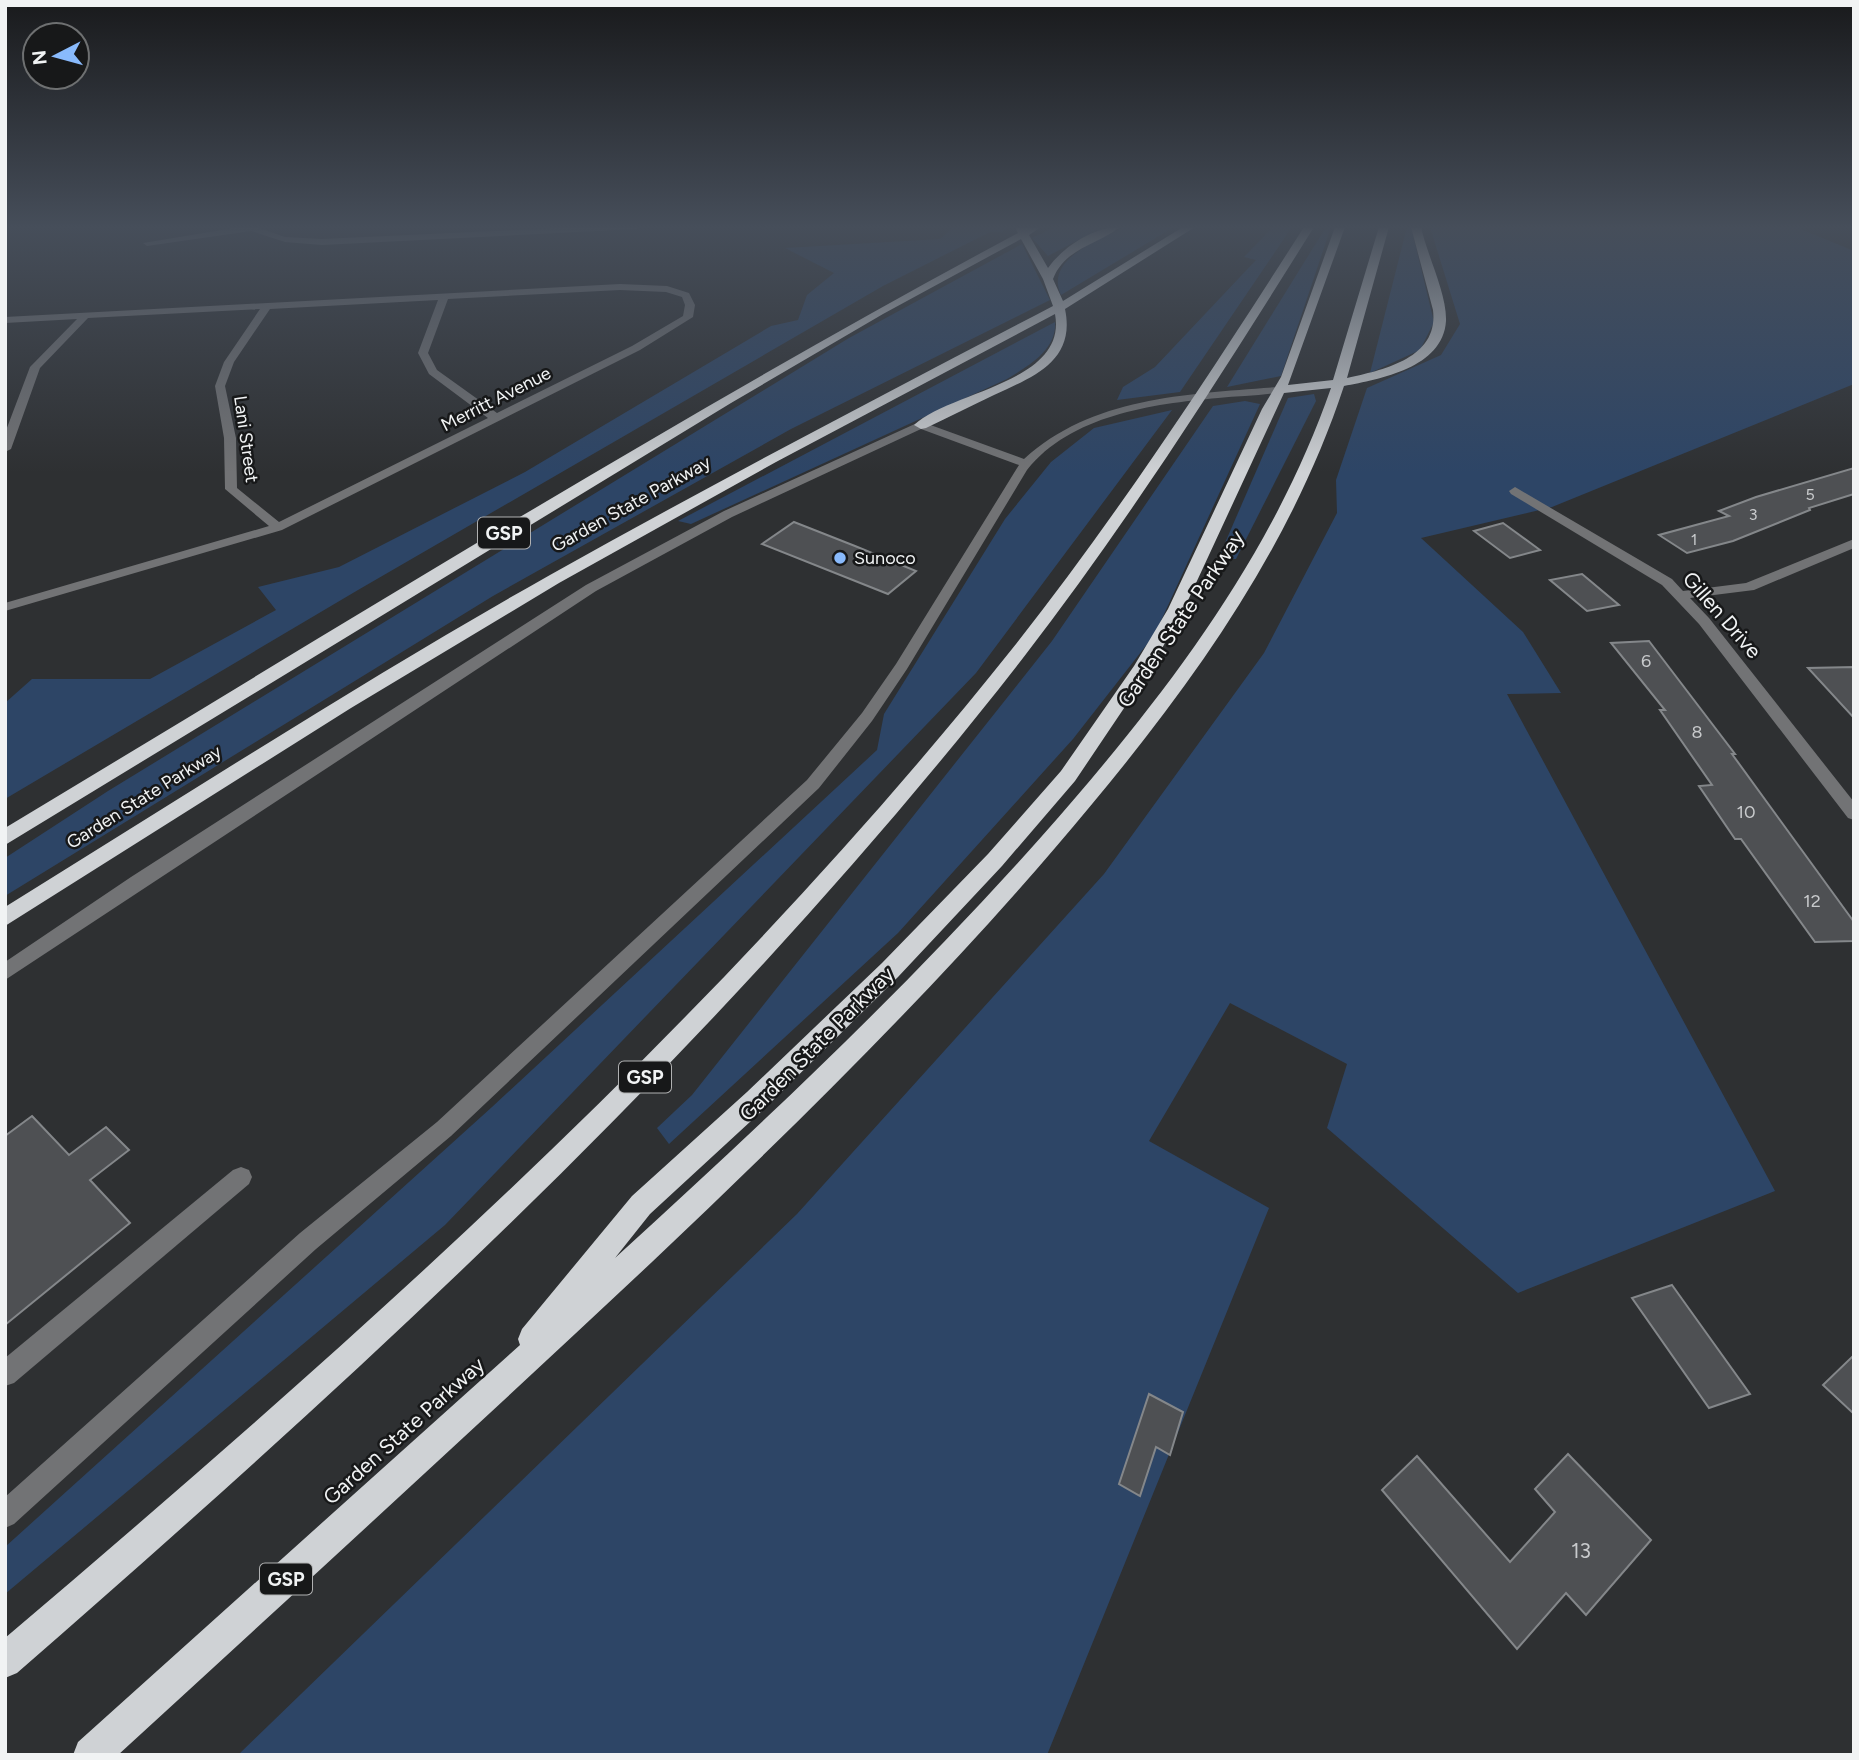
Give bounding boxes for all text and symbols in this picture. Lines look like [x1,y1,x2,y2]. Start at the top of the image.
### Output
north arrow [21,21,91,91]
text: N [27,49,52,66]
street label: Merritt Avenue [437,362,555,436]
street label: Lani Street [229,394,263,484]
street label: Garden State Parkway [548,451,715,557]
house number: 5 [1805,485,1815,504]
house number: 3 [1749,505,1757,524]
road number: GSP [478,518,530,548]
street label: Garden State Parkway [1112,525,1249,712]
house number: 1 [1691,530,1697,549]
place label: Sunoco [854,547,916,569]
marker: Sunoco [832,550,848,566]
street label: Gillen Drive [1678,566,1767,663]
house number: 6 [1641,650,1651,672]
house number: 8 [1691,721,1703,743]
street label: Garden State Parkway [62,740,226,854]
house number: 10 [1737,801,1755,823]
house number: 12 [1803,890,1821,912]
street label: Garden State Parkway [734,961,899,1126]
road number: GSP [619,1062,671,1092]
street label: Garden State Parkway [318,1352,489,1510]
house number: 13 [1571,1538,1591,1563]
road number: GSP [260,1564,312,1595]

